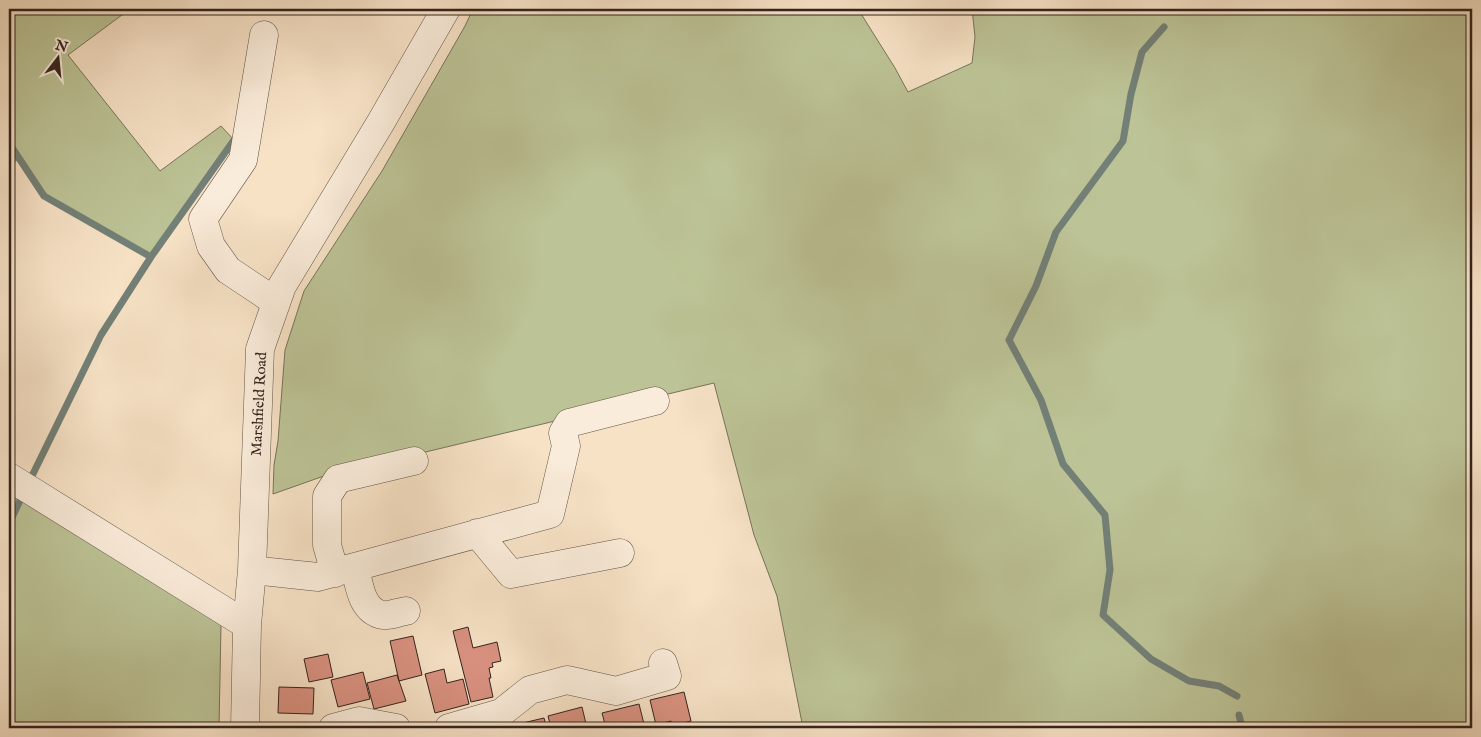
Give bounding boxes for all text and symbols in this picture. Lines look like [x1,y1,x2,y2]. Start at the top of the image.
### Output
north arrow [32,32,82,82]
text: N [52,36,70,57]
street label: Marshfield Road [247,350,271,457]

